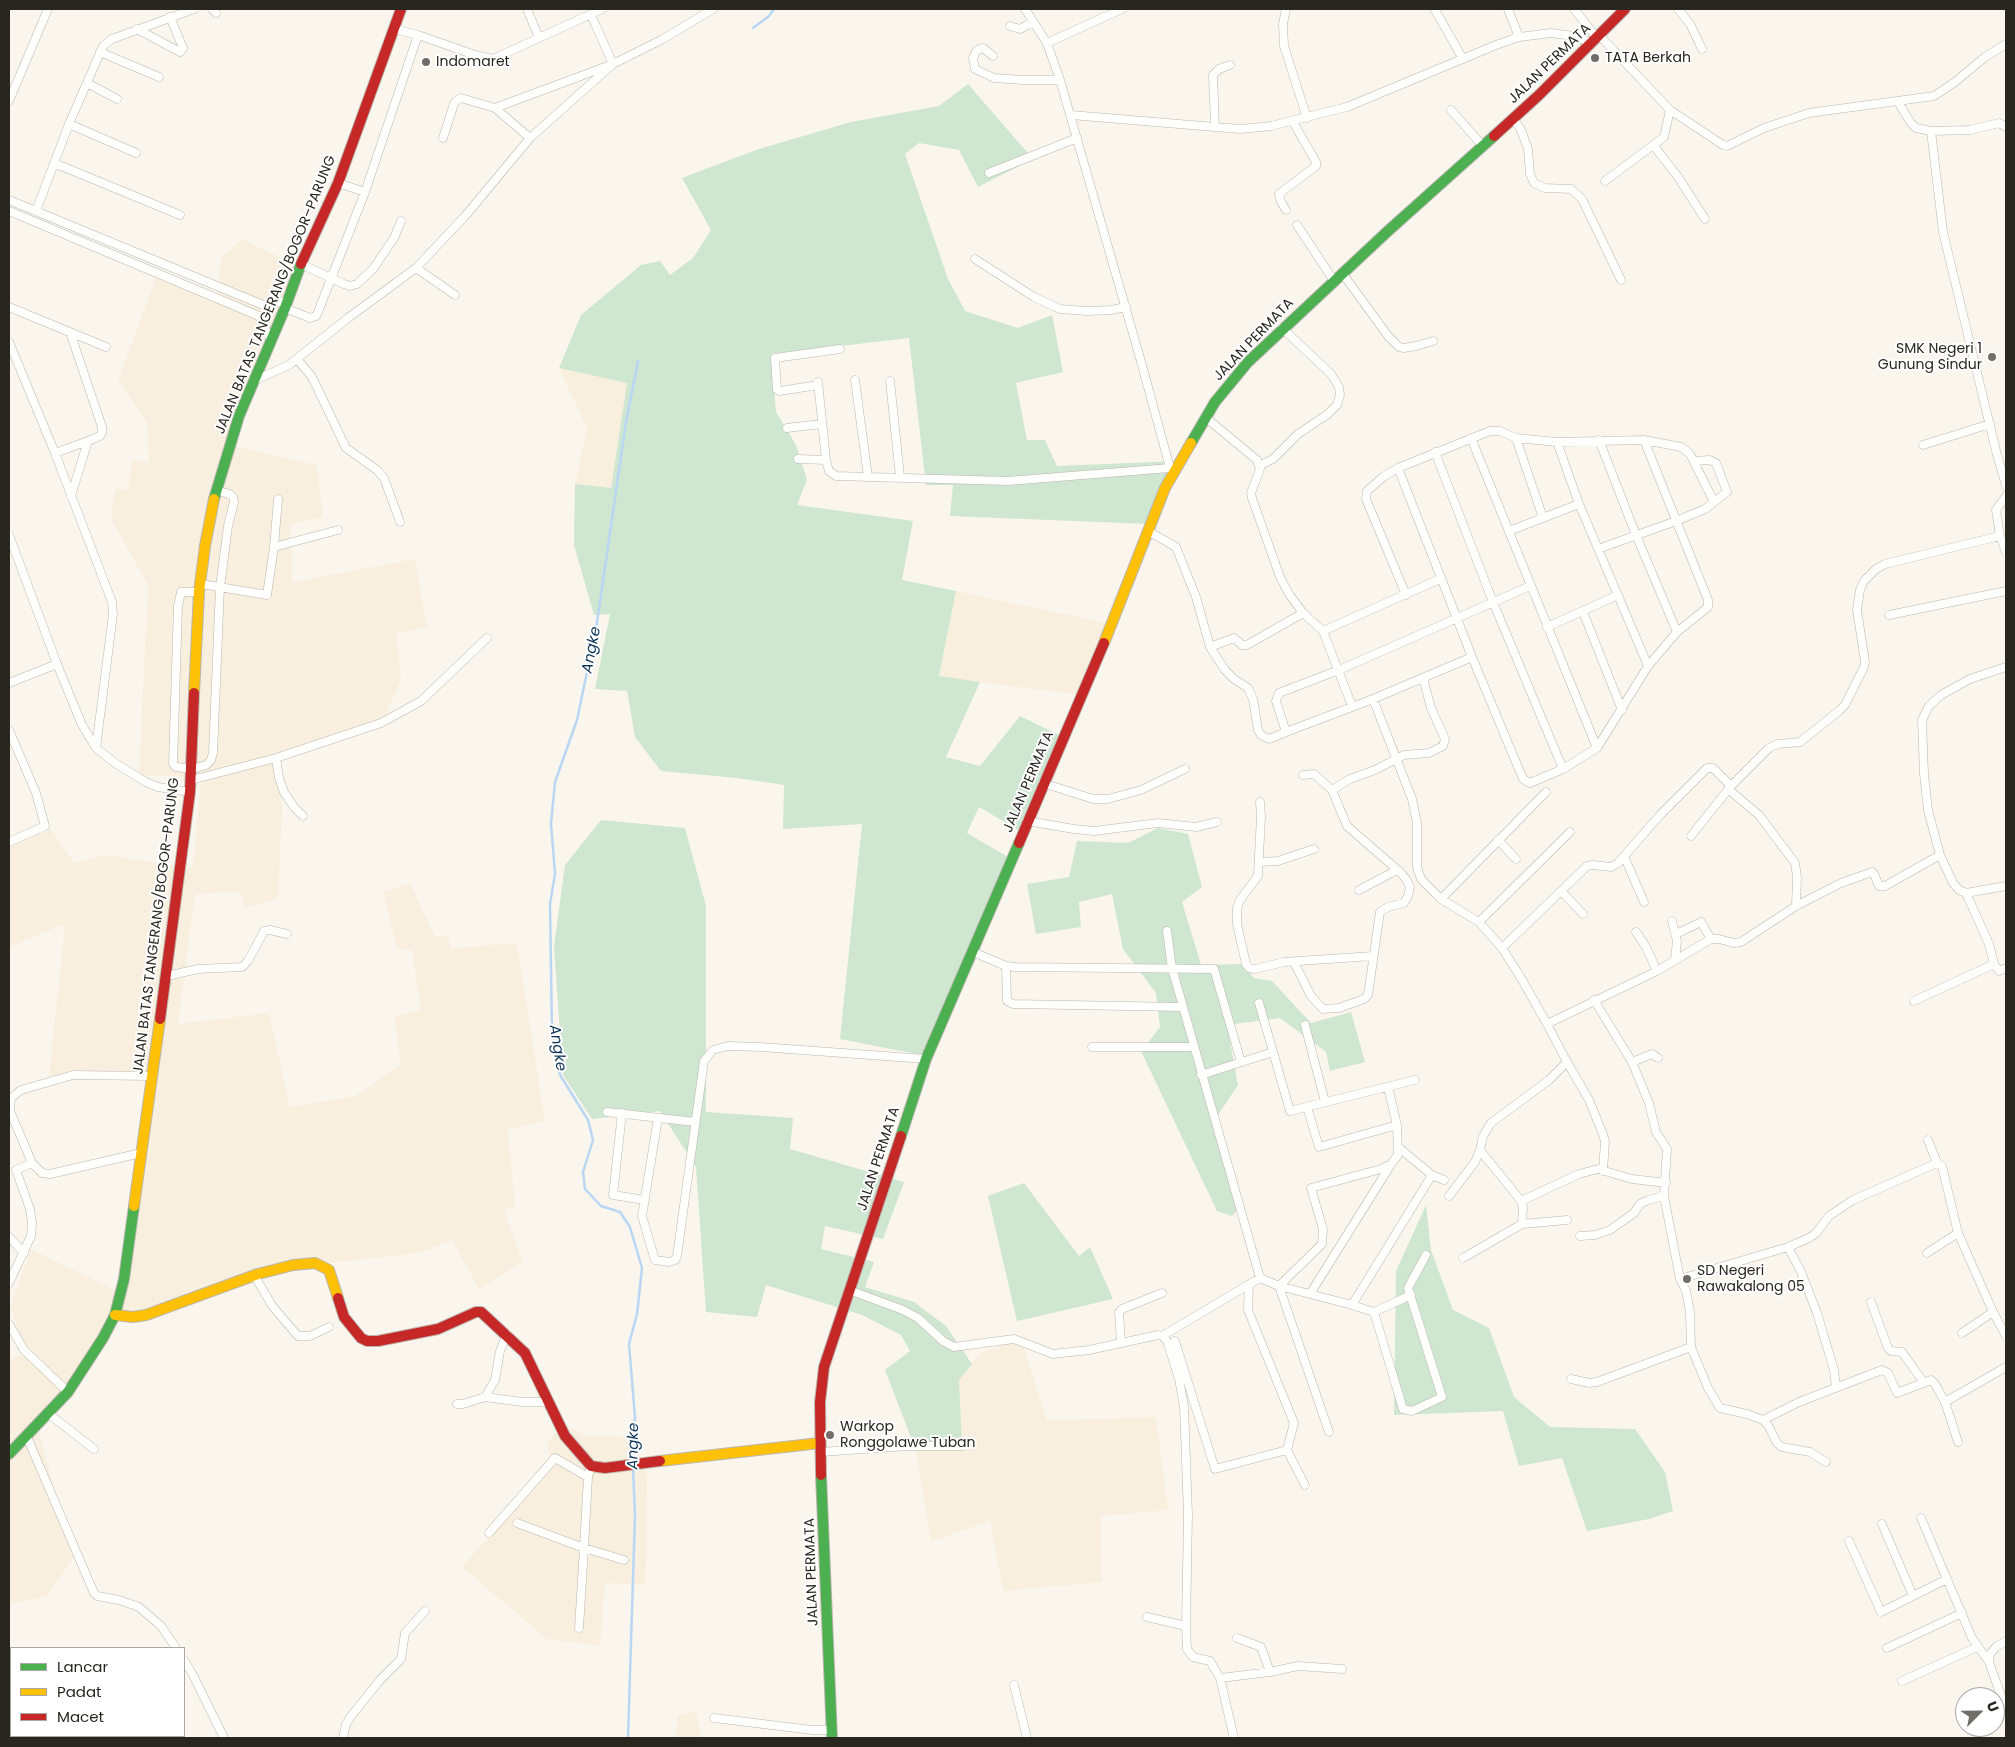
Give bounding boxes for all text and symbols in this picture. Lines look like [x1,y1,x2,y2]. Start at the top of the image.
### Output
street label: JALAN PERMATA [1505,20,1595,108]
place label: TATA Berkah [1605,50,1691,66]
marker: TATA Berkah [1589,52,1601,64]
place label: Indomaret [436,54,510,70]
marker: Indomaret [420,56,432,68]
street label: JALAN BATAS TANGERANG/BOGOR–PARUNG [212,153,340,437]
street label: JALAN PERMATA [1210,295,1298,385]
place label: SMK Negeri 1 Gunung Sindur [1878,341,1982,374]
marker: SMK Negeri 1 Gunung Sindur [1986,351,1998,363]
water label: Angke [579,625,605,675]
street label: JALAN PERMATA [1000,729,1058,835]
street label: JALAN BATAS TANGERANG/BOGOR–PARUNG [130,777,184,1075]
water label: Angke [544,1023,570,1073]
street label: JALAN PERMATA [854,1105,904,1213]
place label: SD Negeri Rawakalong 05 [1697,1263,1805,1295]
marker: SD Negeri Rawakalong 05 [1681,1273,1693,1285]
place label: Warkop Ronggolawe Tuban [840,1419,976,1451]
water label: Angke [625,1422,643,1470]
marker: Warkop Ronggolawe Tuban [824,1429,836,1441]
street label: JALAN PERMATA [802,1518,822,1626]
legend [10,1647,185,1737]
text: Lancar [57,1656,108,1677]
text: Padat [57,1681,102,1702]
north arrow [1955,1687,2005,1737]
text: U [1982,1698,2004,1715]
text: Macet [57,1706,104,1727]

